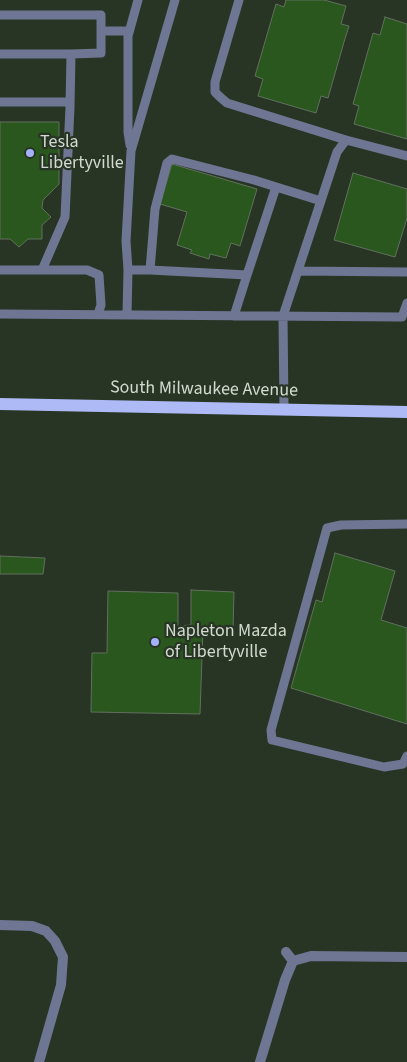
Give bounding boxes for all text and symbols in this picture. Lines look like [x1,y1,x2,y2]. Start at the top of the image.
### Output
place label: Tesla Libertyville [40,132,124,174]
marker: Tesla Libertyville [24,147,36,159]
street label: South Milwaukee Avenue [110,378,298,402]
place label: Napleton Mazda of Libertyville [165,621,287,664]
marker: Napleton Mazda of Libertyville [149,636,161,648]

